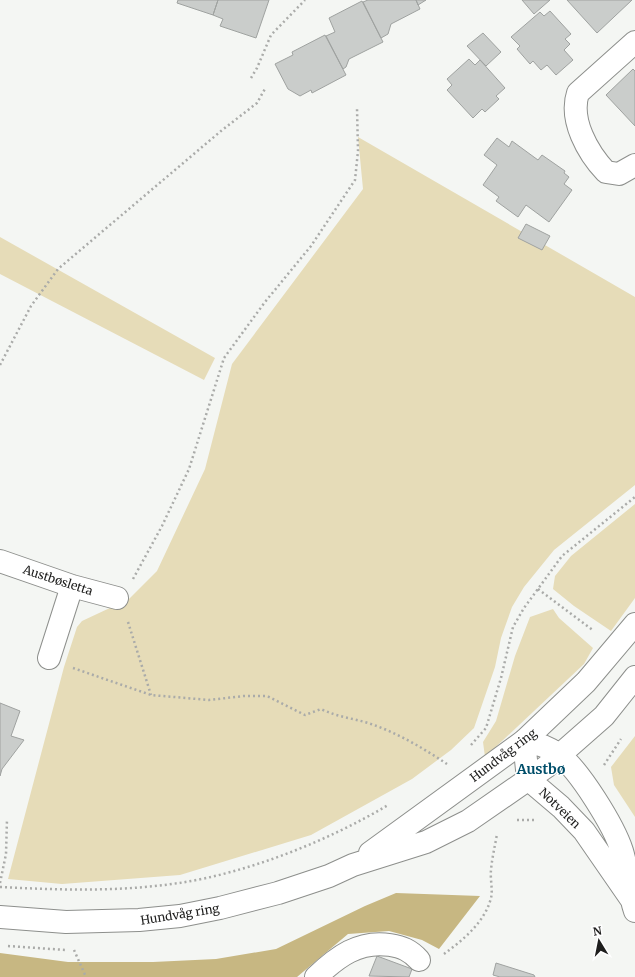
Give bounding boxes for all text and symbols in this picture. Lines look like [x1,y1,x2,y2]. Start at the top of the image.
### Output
street label: Austbøsletta [20,561,95,598]
street label: Hundvåg ring [467,725,540,785]
district label: Austbø [516,760,565,778]
street label: Notveien [536,785,584,832]
street label: Hundvåg ring [139,900,221,928]
north arrow [579,921,619,961]
text: N [592,923,603,939]

